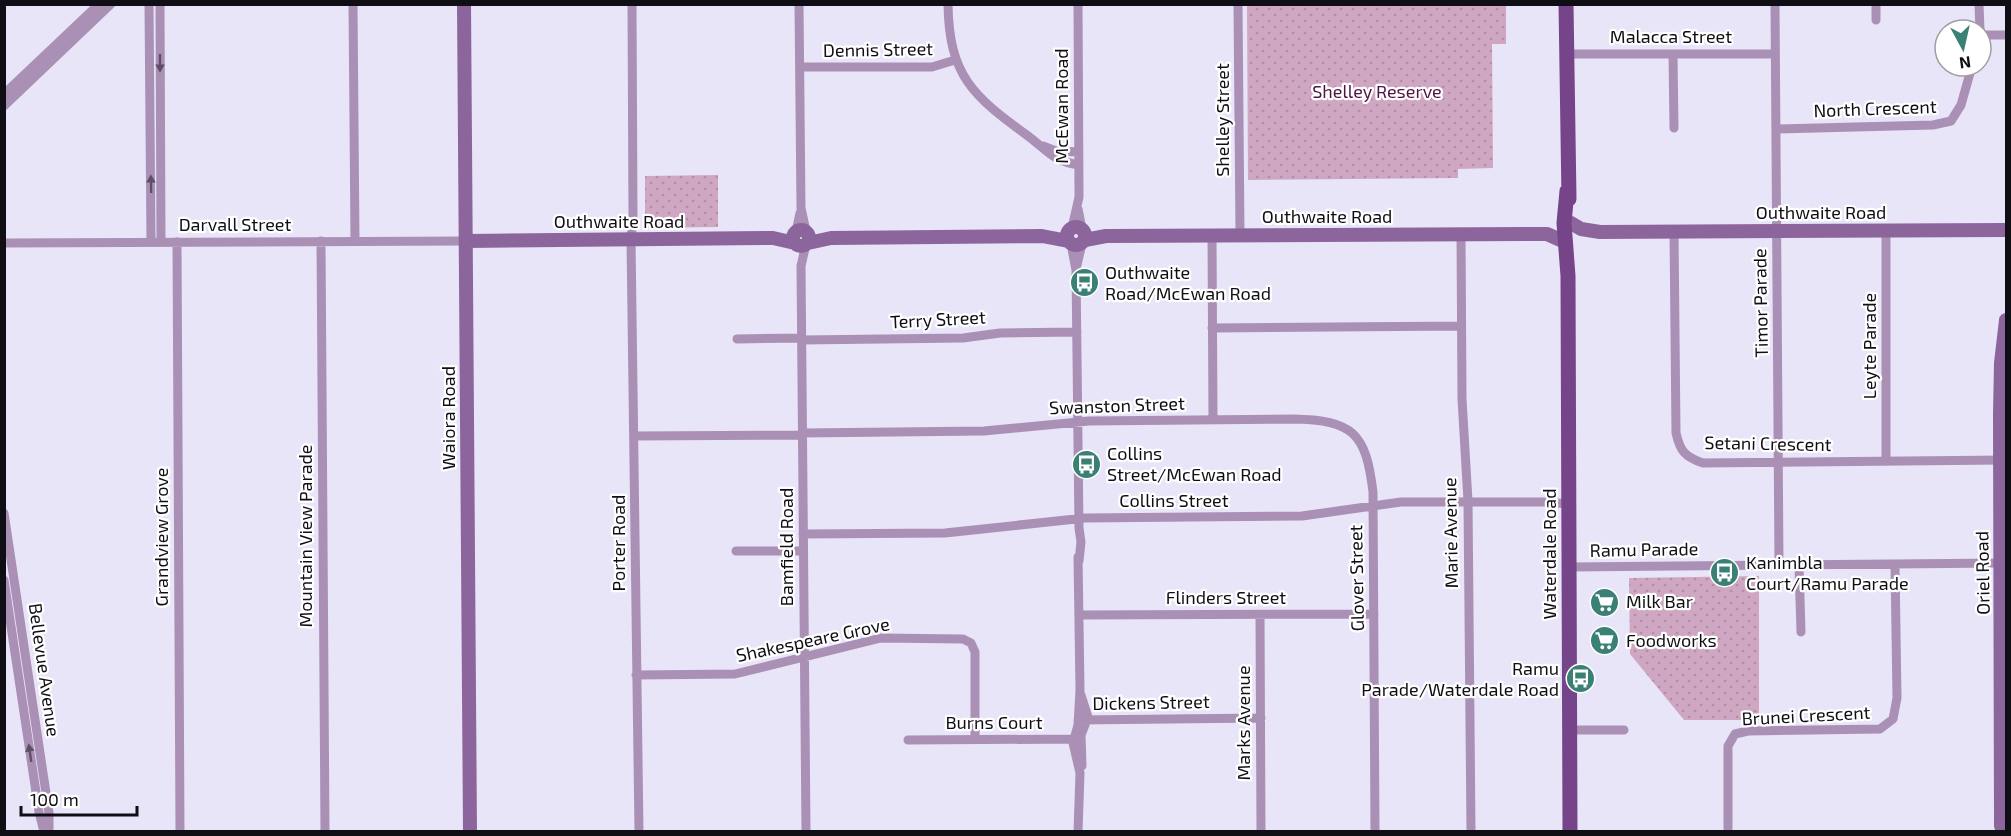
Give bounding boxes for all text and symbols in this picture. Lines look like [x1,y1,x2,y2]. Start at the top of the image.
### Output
north arrow [1933,18,1993,78]
street label: Malacca Street [1610,25,1732,47]
street label: Dennis Street [823,37,933,61]
street label: McEwan Road [1050,48,1072,164]
one-way arrow [155,53,165,72]
text: N [1958,53,1972,74]
street label: Shelley Street [1211,63,1233,177]
park label: Shelley Reserve [1312,80,1442,102]
street label: North Crescent [1813,95,1937,121]
one-way arrow [146,174,155,193]
street label: Outhwaite Road [1756,201,1886,223]
street label: Outhwaite Road [1262,205,1392,227]
street label: Outhwaite Road [554,210,684,232]
street label: Darvall Street [179,213,291,235]
street label: Timor Parade [1748,248,1772,358]
place label: Outhwaite Road/McEwan Road [1105,261,1271,304]
bus stop icon: Outhwaite Road/McEwan Road [1068,267,1100,299]
street label: Leyte Parade [1858,293,1880,399]
street label: Terry Street [890,306,986,332]
street label: Waiora Road [437,366,459,470]
street label: Swanston Street [1049,392,1185,418]
street label: Setani Crescent [1704,431,1832,455]
place label: Collins Street/McEwan Road [1107,442,1282,485]
street label: Mountain View Parade [294,444,316,628]
bus stop icon: Collins Street/McEwan Road [1070,448,1102,480]
street label: Grandview Grove [150,468,172,606]
street label: Marie Avenue [1438,477,1462,589]
street label: Bamfield Road [775,488,797,606]
street label: Collins Street [1119,489,1229,511]
street label: Waterdale Road [1538,489,1560,619]
street label: Porter Road [607,495,629,591]
street label: Glover Street [1344,524,1368,632]
street label: Oriel Road [1970,531,1994,615]
street label: Ramu Parade [1590,537,1698,561]
place label: Kanimbla Court/Ramu Parade [1746,551,1909,594]
bus stop icon: Kanimbla Court/Ramu Parade [1709,557,1741,589]
street label: Flinders Street [1166,586,1286,608]
supermarket icon: Milk Bar [1589,586,1621,618]
place label: Milk Bar [1626,590,1693,612]
street label: Bellevue Avenue [25,602,65,738]
street label: Shakespeare Grove [734,612,892,666]
supermarket icon: Foodworks [1589,625,1621,657]
place label: Foodworks [1626,629,1717,651]
place label: Ramu Parade/Waterdale Road [1361,657,1559,700]
bus stop icon: Ramu Parade/Waterdale Road [1564,663,1596,695]
street label: Marks Avenue [1232,665,1254,781]
street label: Dickens Street [1092,690,1210,714]
street label: Brunei Crescent [1741,701,1871,729]
street label: Burns Court [945,711,1043,733]
one-way arrow [26,744,35,763]
scale bar [21,779,136,817]
text: 100 m [30,788,79,810]

